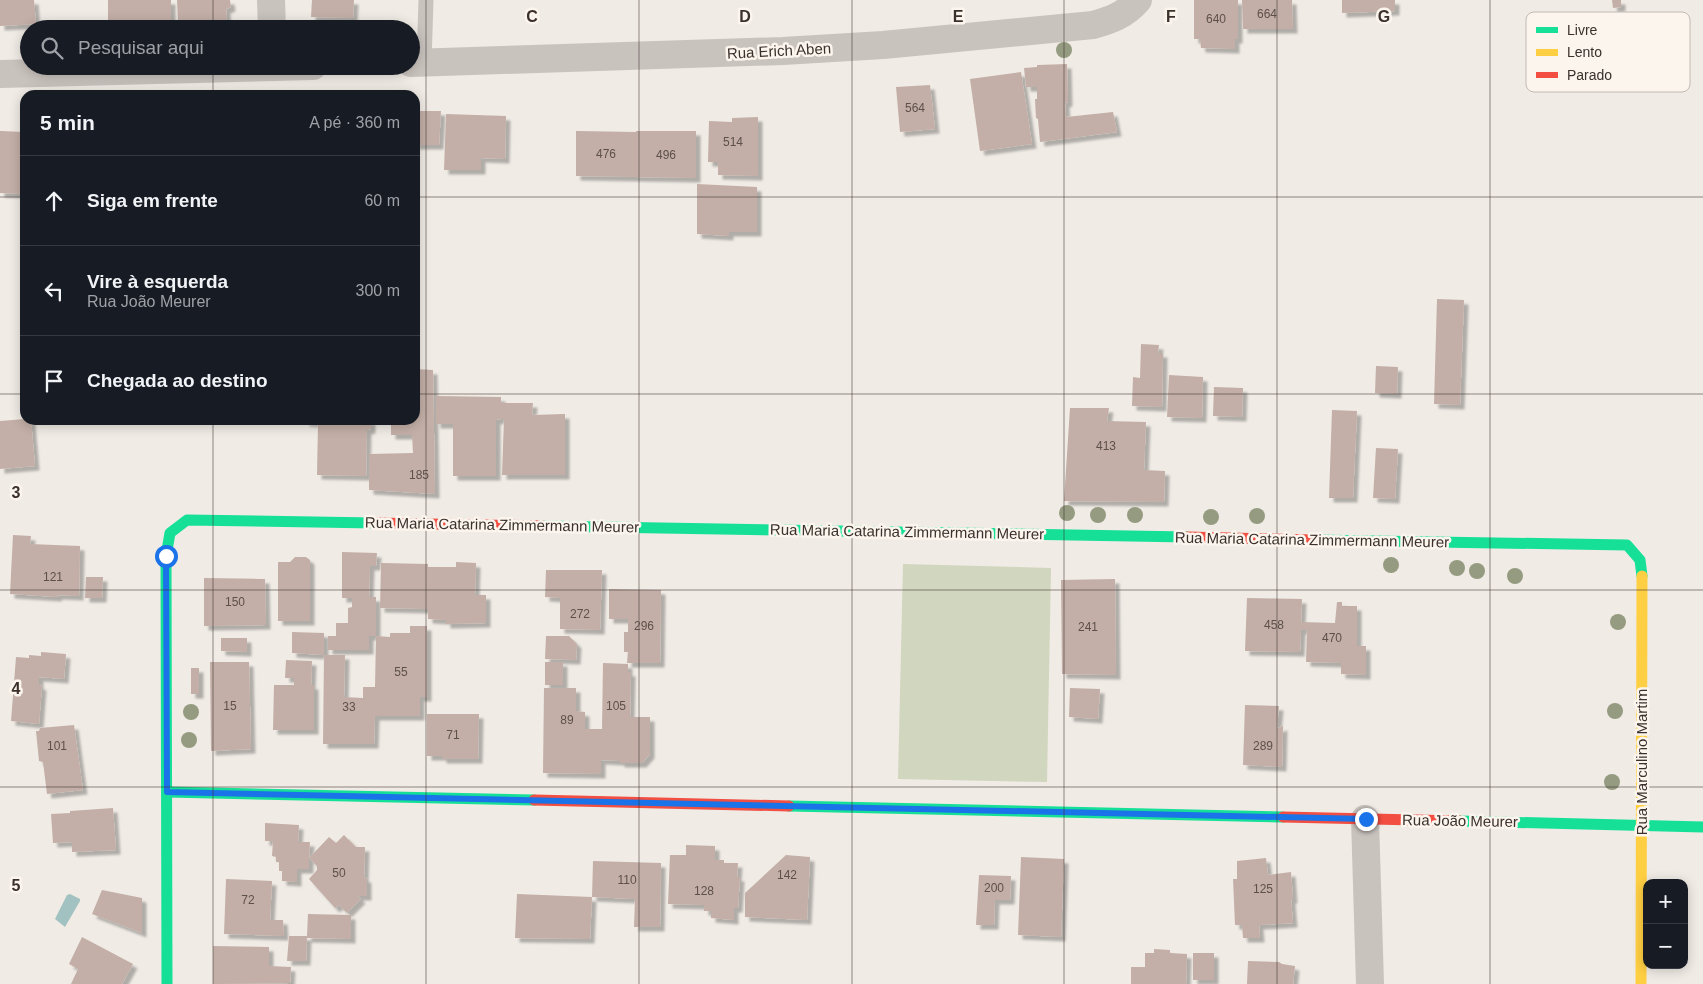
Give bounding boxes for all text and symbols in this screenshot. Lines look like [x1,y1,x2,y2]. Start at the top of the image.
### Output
house number: 664 [1257,7,1277,21]
text: C [526,8,538,25]
text: D [739,8,751,25]
text: E [953,8,964,25]
text: F [1166,8,1176,25]
text: G [1378,8,1390,25]
house number: 640 [1206,12,1226,26]
legend [1526,12,1690,92]
search box [20,20,420,75]
text: Livre [1567,22,1598,38]
icon: search [38,34,66,62]
text: Pesquisar aqui [78,37,204,58]
street label: Rua Erich Aben [726,39,831,62]
text: Lento [1567,44,1602,60]
text: Parado [1567,67,1612,83]
house number: 564 [905,101,925,115]
text: 5 min [40,111,95,134]
text: A pé · 360 m [309,114,400,131]
house number: 514 [723,135,743,149]
house number: 476 [596,147,616,161]
house number: 496 [656,148,676,162]
icon: ahead [40,187,68,215]
text: Siga em frente [87,190,218,211]
text: 60 m [364,192,400,209]
text: Vire à esquerda [87,271,228,292]
icon: left [40,277,68,305]
text: 300 m [356,282,400,299]
text: Rua João Meurer [87,293,211,310]
icon: arrive [40,367,68,395]
text: Chegada ao destino [87,370,268,391]
house number: 413 [1096,439,1116,453]
house number: 185 [409,468,429,482]
text: 3 [12,484,21,501]
street label: Rua Maria Catarina Zimmermann Meurer [365,514,639,535]
street label: Rua Maria Catarina Zimmermann Meurer [770,521,1044,542]
street label: Rua Maria Catarina Zimmermann Meurer [1175,529,1449,550]
route start [155,545,178,568]
house number: 121 [43,570,63,584]
house number: 150 [225,595,245,609]
house number: 272 [570,607,590,621]
house number: 458 [1264,618,1284,632]
house number: 296 [634,619,654,633]
house number: 241 [1078,620,1098,634]
house number: 470 [1322,631,1342,645]
house number: 55 [394,665,408,679]
text: 4 [12,680,21,697]
street label: Rua Marculino Martim [1633,689,1650,835]
house number: 15 [223,699,237,713]
house number: 105 [606,699,626,713]
house number: 33 [342,700,356,714]
house number: 89 [560,713,574,727]
house number: 71 [446,728,460,742]
house number: 101 [47,739,67,753]
house number: 289 [1253,739,1273,753]
route end [1355,808,1378,831]
street label: Rua João Meurer [1402,811,1518,830]
house number: 50 [332,866,346,880]
house number: 142 [777,868,797,882]
house number: 110 [617,873,637,887]
text: 5 [12,877,21,894]
map controls [1643,879,1688,969]
button: + [1643,879,1688,924]
house number: 200 [984,881,1004,895]
house number: 125 [1253,882,1273,896]
house number: 128 [694,884,714,898]
house number: 72 [241,893,255,907]
button: − [1643,924,1688,969]

